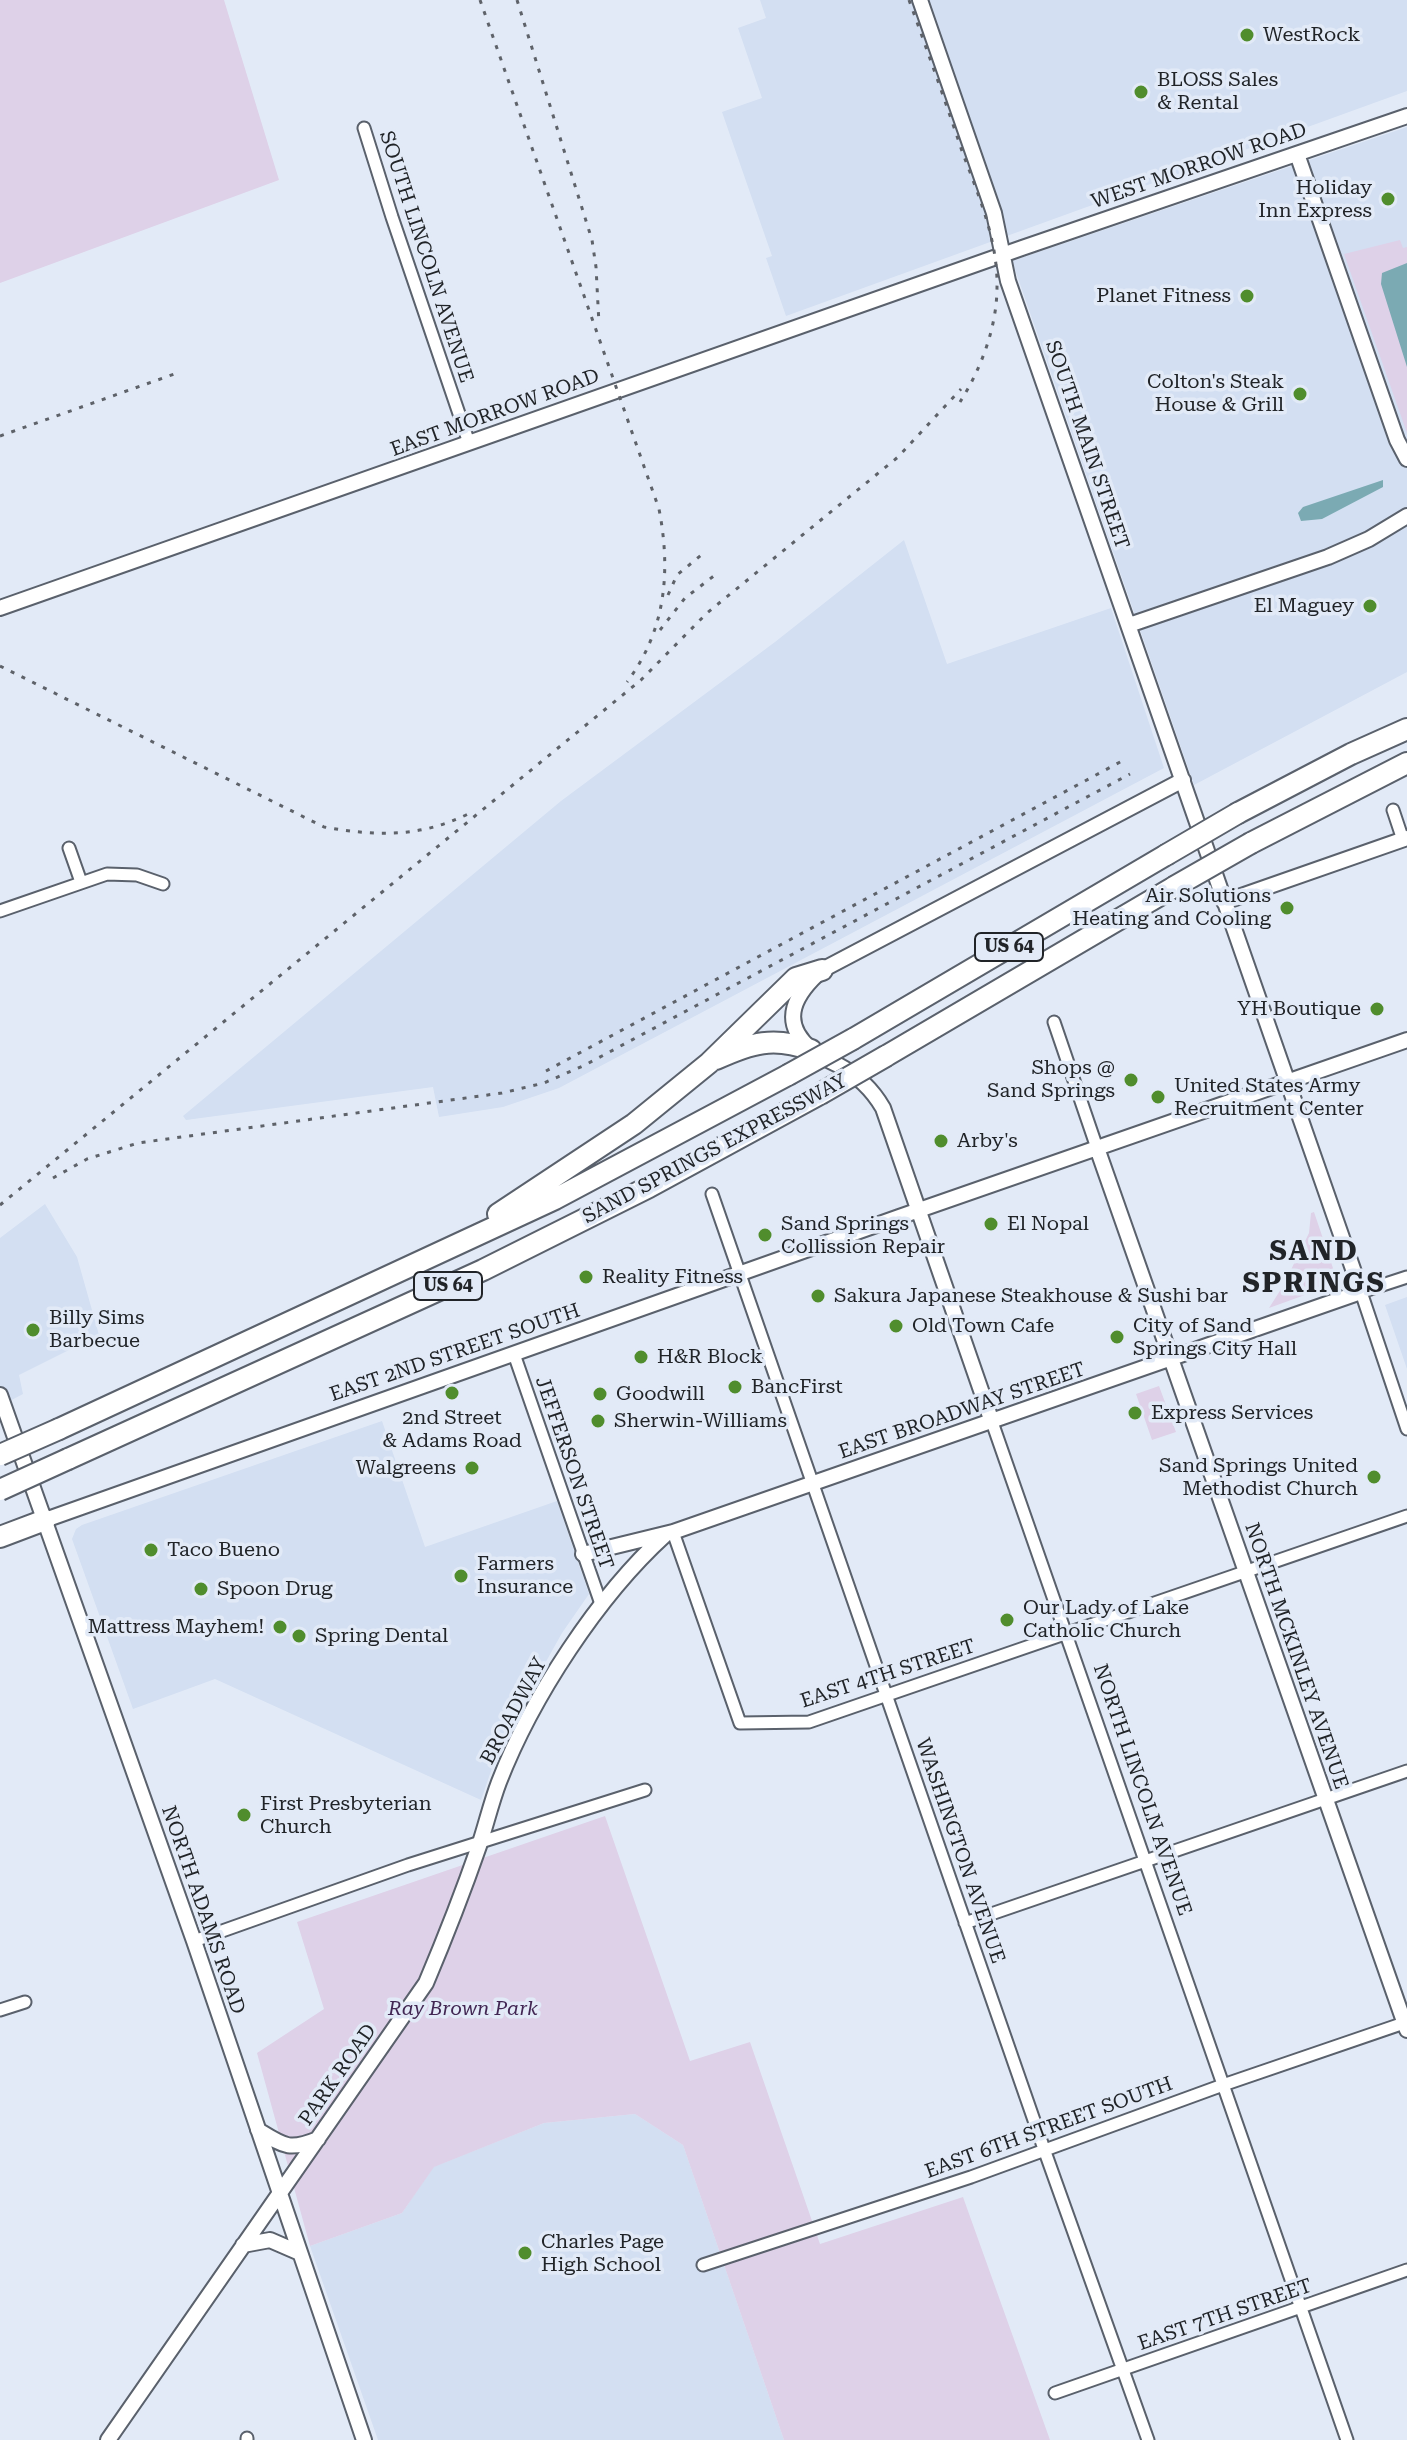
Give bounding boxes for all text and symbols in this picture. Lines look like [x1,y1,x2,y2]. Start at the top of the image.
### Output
place label: WestRock [1263,23,1360,47]
marker: WestRock [1238,26,1256,44]
place label: BLOSS Sales & Rental [1157,68,1278,115]
marker: BLOSS Sales & Rental [1132,83,1150,101]
street label: WEST MORROW ROAD [1088,118,1310,214]
street label: SOUTH LINCOLN AVENUE [374,128,478,386]
place label: Holiday Inn Express [1258,176,1372,223]
marker: Holiday Inn Express [1379,190,1397,208]
place label: Planet Fitness [1096,284,1231,308]
marker: Planet Fitness [1238,287,1256,305]
street label: SOUTH MAIN STREET [1040,337,1134,553]
street label: EAST MORROW ROAD [387,364,603,462]
place label: Colton's Steak House & Grill [1147,370,1284,417]
marker: Colton's Steak House & Grill [1291,385,1309,403]
place label: El Maguey [1254,594,1354,618]
marker: El Maguey [1361,597,1379,615]
place label: Air Solutions Heating and Cooling [1072,884,1271,931]
marker: Air Solutions Heating and Cooling [1278,899,1296,917]
road number: US 64 [975,933,1043,961]
place label: YH Boutique [1237,997,1361,1021]
marker: YH Boutique [1368,1000,1386,1018]
place label: Shops @ Sand Springs [987,1056,1115,1103]
street label: SAND SPRINGS EXPRESSWAY [579,1069,851,1229]
marker: Shops @ Sand Springs [1122,1071,1140,1089]
place label: United States Army Recruitment Center [1174,1074,1364,1121]
marker: United States Army Recruitment Center [1149,1088,1167,1106]
place label: Arby's [957,1129,1018,1153]
marker: Arby's [932,1132,950,1150]
place label: Sand Springs Collission Repair [781,1212,945,1259]
place label: El Nopal [1007,1212,1089,1236]
marker: El Nopal [982,1215,1000,1233]
marker: Sand Springs Collission Repair [756,1226,774,1244]
district label: SAND SPRINGS [1242,1235,1386,1301]
place label: Reality Fitness [602,1265,743,1289]
marker: Reality Fitness [577,1268,595,1286]
road number: US 64 [414,1272,482,1300]
place label: Sakura Japanese Steakhouse & Sushi bar [834,1284,1228,1308]
marker: Sakura Japanese Steakhouse & Sushi bar [809,1287,827,1305]
street label: EAST 2ND STREET SOUTH [327,1299,583,1407]
place label: Billy Sims Barbecue [49,1306,145,1353]
place label: Old Town Cafe [912,1314,1054,1338]
place label: City of Sand Springs City Hall [1133,1314,1297,1361]
marker: Old Town Cafe [887,1317,905,1335]
marker: Billy Sims Barbecue [24,1321,42,1339]
marker: City of Sand Springs City Hall [1108,1328,1126,1346]
place label: H&R Block [657,1345,763,1369]
marker: H&R Block [632,1348,650,1366]
street label: EAST BROADWAY STREET [836,1357,1088,1465]
street label: JEFFERSON STREET [530,1373,618,1573]
place label: BancFirst [751,1375,843,1399]
marker: BancFirst [726,1378,744,1396]
place label: Goodwill [616,1382,705,1406]
marker: 2nd Street & Adams Road [443,1384,461,1402]
marker: Goodwill [591,1385,609,1403]
place label: Express Services [1151,1401,1313,1425]
marker: Express Services [1126,1404,1144,1422]
place label: 2nd Street & Adams Road [382,1406,522,1453]
place label: Sherwin-Williams [614,1409,787,1433]
marker: Sherwin-Williams [589,1412,607,1430]
place label: Sand Springs United Methodist Church [1159,1454,1358,1501]
place label: Walgreens [356,1456,456,1480]
marker: Walgreens [463,1459,481,1477]
marker: Sand Springs United Methodist Church [1365,1468,1383,1486]
street label: NORTH MCKINLEY AVENUE [1239,1520,1353,1792]
place label: Taco Bueno [167,1538,280,1562]
marker: Taco Bueno [142,1541,160,1559]
place label: Farmers Insurance [477,1552,573,1599]
marker: Farmers Insurance [452,1567,470,1585]
place label: Spoon Drug [217,1577,333,1601]
marker: Spoon Drug [192,1580,210,1598]
place label: Our Lady of Lake Catholic Church [1023,1596,1189,1643]
marker: Our Lady of Lake Catholic Church [998,1611,1016,1629]
place label: Mattress Mayhem! [88,1615,264,1639]
marker: Mattress Mayhem! [271,1618,289,1636]
place label: Spring Dental [315,1624,448,1648]
marker: Spring Dental [290,1627,308,1645]
street label: EAST 4TH STREET [798,1634,978,1714]
street label: BROADWAY [476,1653,552,1769]
street label: NORTH LINCOLN AVENUE [1088,1661,1196,1919]
street label: WASHINGTON AVENUE [910,1735,1010,1967]
place label: First Presbyterian Church [260,1792,432,1839]
street label: NORTH ADAMS ROAD [156,1803,250,2017]
marker: First Presbyterian Church [235,1806,253,1824]
park label: Ray Brown Park [388,1997,538,2021]
street label: PARK ROAD [294,2020,382,2130]
street label: EAST 6TH STREET SOUTH [922,2072,1176,2184]
place label: Charles Page High School [541,2230,664,2277]
marker: Charles Page High School [516,2244,534,2262]
street label: EAST 7TH STREET [1135,2274,1315,2356]

